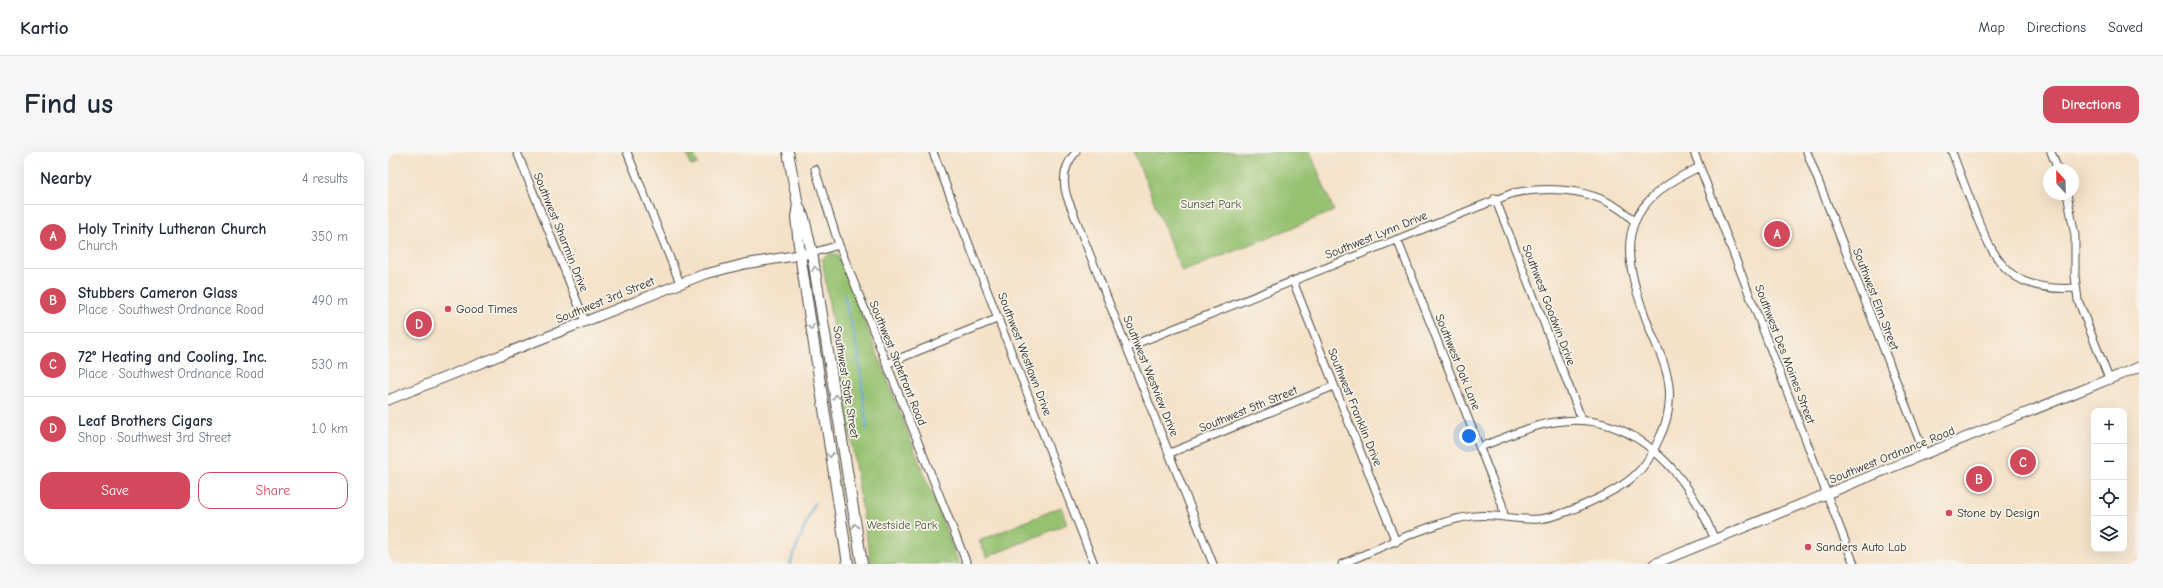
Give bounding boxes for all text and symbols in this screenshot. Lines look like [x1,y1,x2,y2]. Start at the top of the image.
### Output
text: Kartio [20,17,69,39]
text: Map [1978,19,2005,36]
text: Directions [2027,19,2086,36]
text: Saved [2108,19,2143,36]
button: Directions [2043,86,2139,123]
text: Find us [24,88,113,120]
north arrow [2043,164,2079,200]
text: Nearby [40,169,91,188]
street label: Southwest Sharmin Drive [531,170,591,294]
text: 4 results [302,171,348,186]
park label: Sunset Park [1181,197,1242,211]
street label: Southwest Lynn Drive [1323,208,1429,262]
pin: A [1764,219,1790,249]
text: Holy Trinity Lutheran Church [78,220,266,238]
text: A [49,229,57,244]
text: 350 m [311,229,348,244]
text: Church [78,238,118,253]
street label: Southwest Goodwin Drive [1519,243,1579,367]
street label: Southwest Elm Street [1850,246,1902,353]
one-way arrow [811,266,819,272]
street label: Southwest 3rd Street [554,274,657,326]
street label: Southwest Des Moines Street [1752,283,1818,426]
text: Stubbers Cameron Glass [78,284,237,302]
street label: Southwest Westlawn Drive [995,290,1055,418]
text: B [49,293,57,308]
text: 490 m [312,293,348,308]
street label: Southwest Statefront Road [866,298,930,428]
text: Place · Southwest Ordnance Road [78,302,264,317]
place label: Good Times [456,302,518,316]
marker: Good Times [443,304,453,314]
pin: D [406,309,432,339]
street label: Southwest Oak Lane [1432,312,1484,412]
street label: Southwest Westview Drive [1120,313,1182,439]
one-way arrow [806,324,815,330]
street label: Southwest State Street [830,325,862,440]
street label: Southwest Franklin Drive [1325,346,1385,468]
text: 72° Heating and Cooling, Inc. [78,348,267,366]
text: C [49,357,57,372]
text: 530 m [311,357,348,372]
text: Place · Southwest Ordnance Road [78,366,264,381]
street label: Southwest 5th Street [1197,383,1300,435]
one-way arrow [832,394,841,400]
map controls [2091,408,2127,552]
button: + [2091,408,2127,444]
text: Leaf Brothers Cigars [78,412,212,430]
text: D [49,421,57,436]
text: 1.0 km [312,421,348,436]
street label: Southwest Ordnance Road [1827,423,1957,487]
your location [1459,426,1479,446]
text: Shop · Southwest 3rd Street [78,430,231,445]
button: − [2091,444,2127,480]
pin: C [2010,447,2036,477]
one-way arrow [825,452,834,459]
pin: B [1966,464,1992,494]
button: Save [40,472,190,509]
button: Share [198,472,348,509]
button: locate [2091,480,2127,516]
place label: Stone by Design [1957,506,2040,520]
marker: Stone by Design [1944,508,1954,518]
button: layers [2091,516,2127,552]
park label: Westside Park [866,518,938,532]
one-way arrow [851,523,859,529]
place label: Sanders Auto Lab [1816,540,1907,554]
marker: Sanders Auto Lab [1803,542,1813,552]

